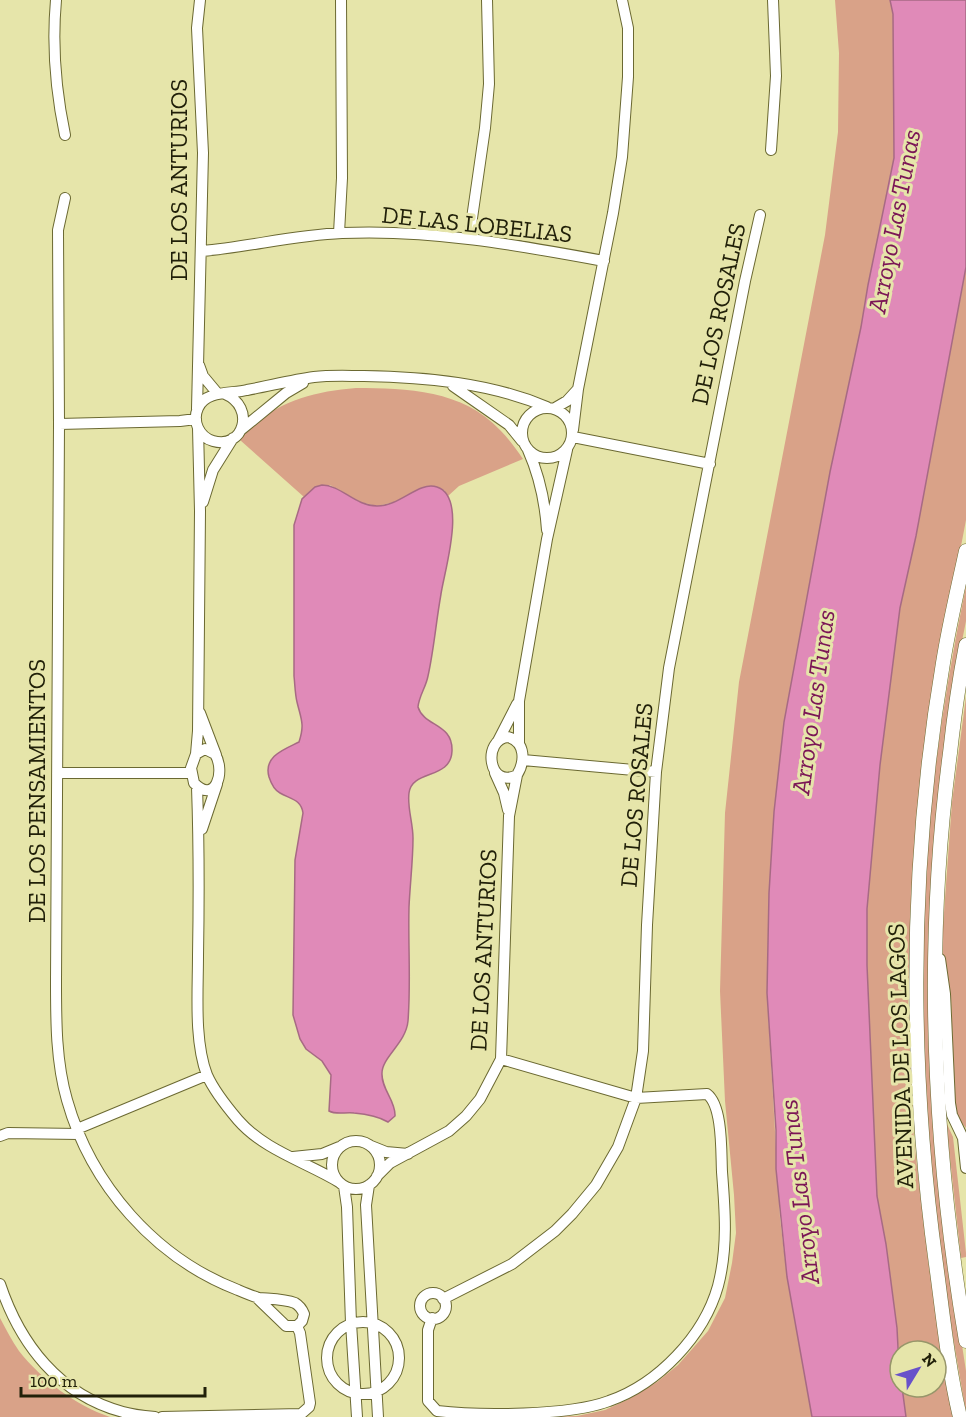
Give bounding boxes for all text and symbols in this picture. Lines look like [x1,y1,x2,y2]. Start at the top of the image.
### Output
street label: DE LOS ANTURIOS [164,79,193,281]
water label: Arroyo Las Tunas [860,127,927,316]
street label: DE LAS LOBELIAS [380,200,574,248]
street label: DE LOS ROSALES [685,221,751,407]
water label: Arroyo Las Tunas [784,608,842,797]
street label: DE LOS PENSAMIENTOS [22,659,51,923]
street label: DE LOS ROSALES [613,702,659,888]
street label: DE LOS ANTURIOS [463,848,503,1052]
street label: AVENIDA DE LOS LAGOS [881,923,919,1189]
water label: Arroyo Las Tunas [772,1098,826,1287]
north arrow [888,1339,948,1399]
text: N [918,1349,941,1371]
scale bar [21,1360,206,1398]
text: 100 m [30,1370,78,1392]

